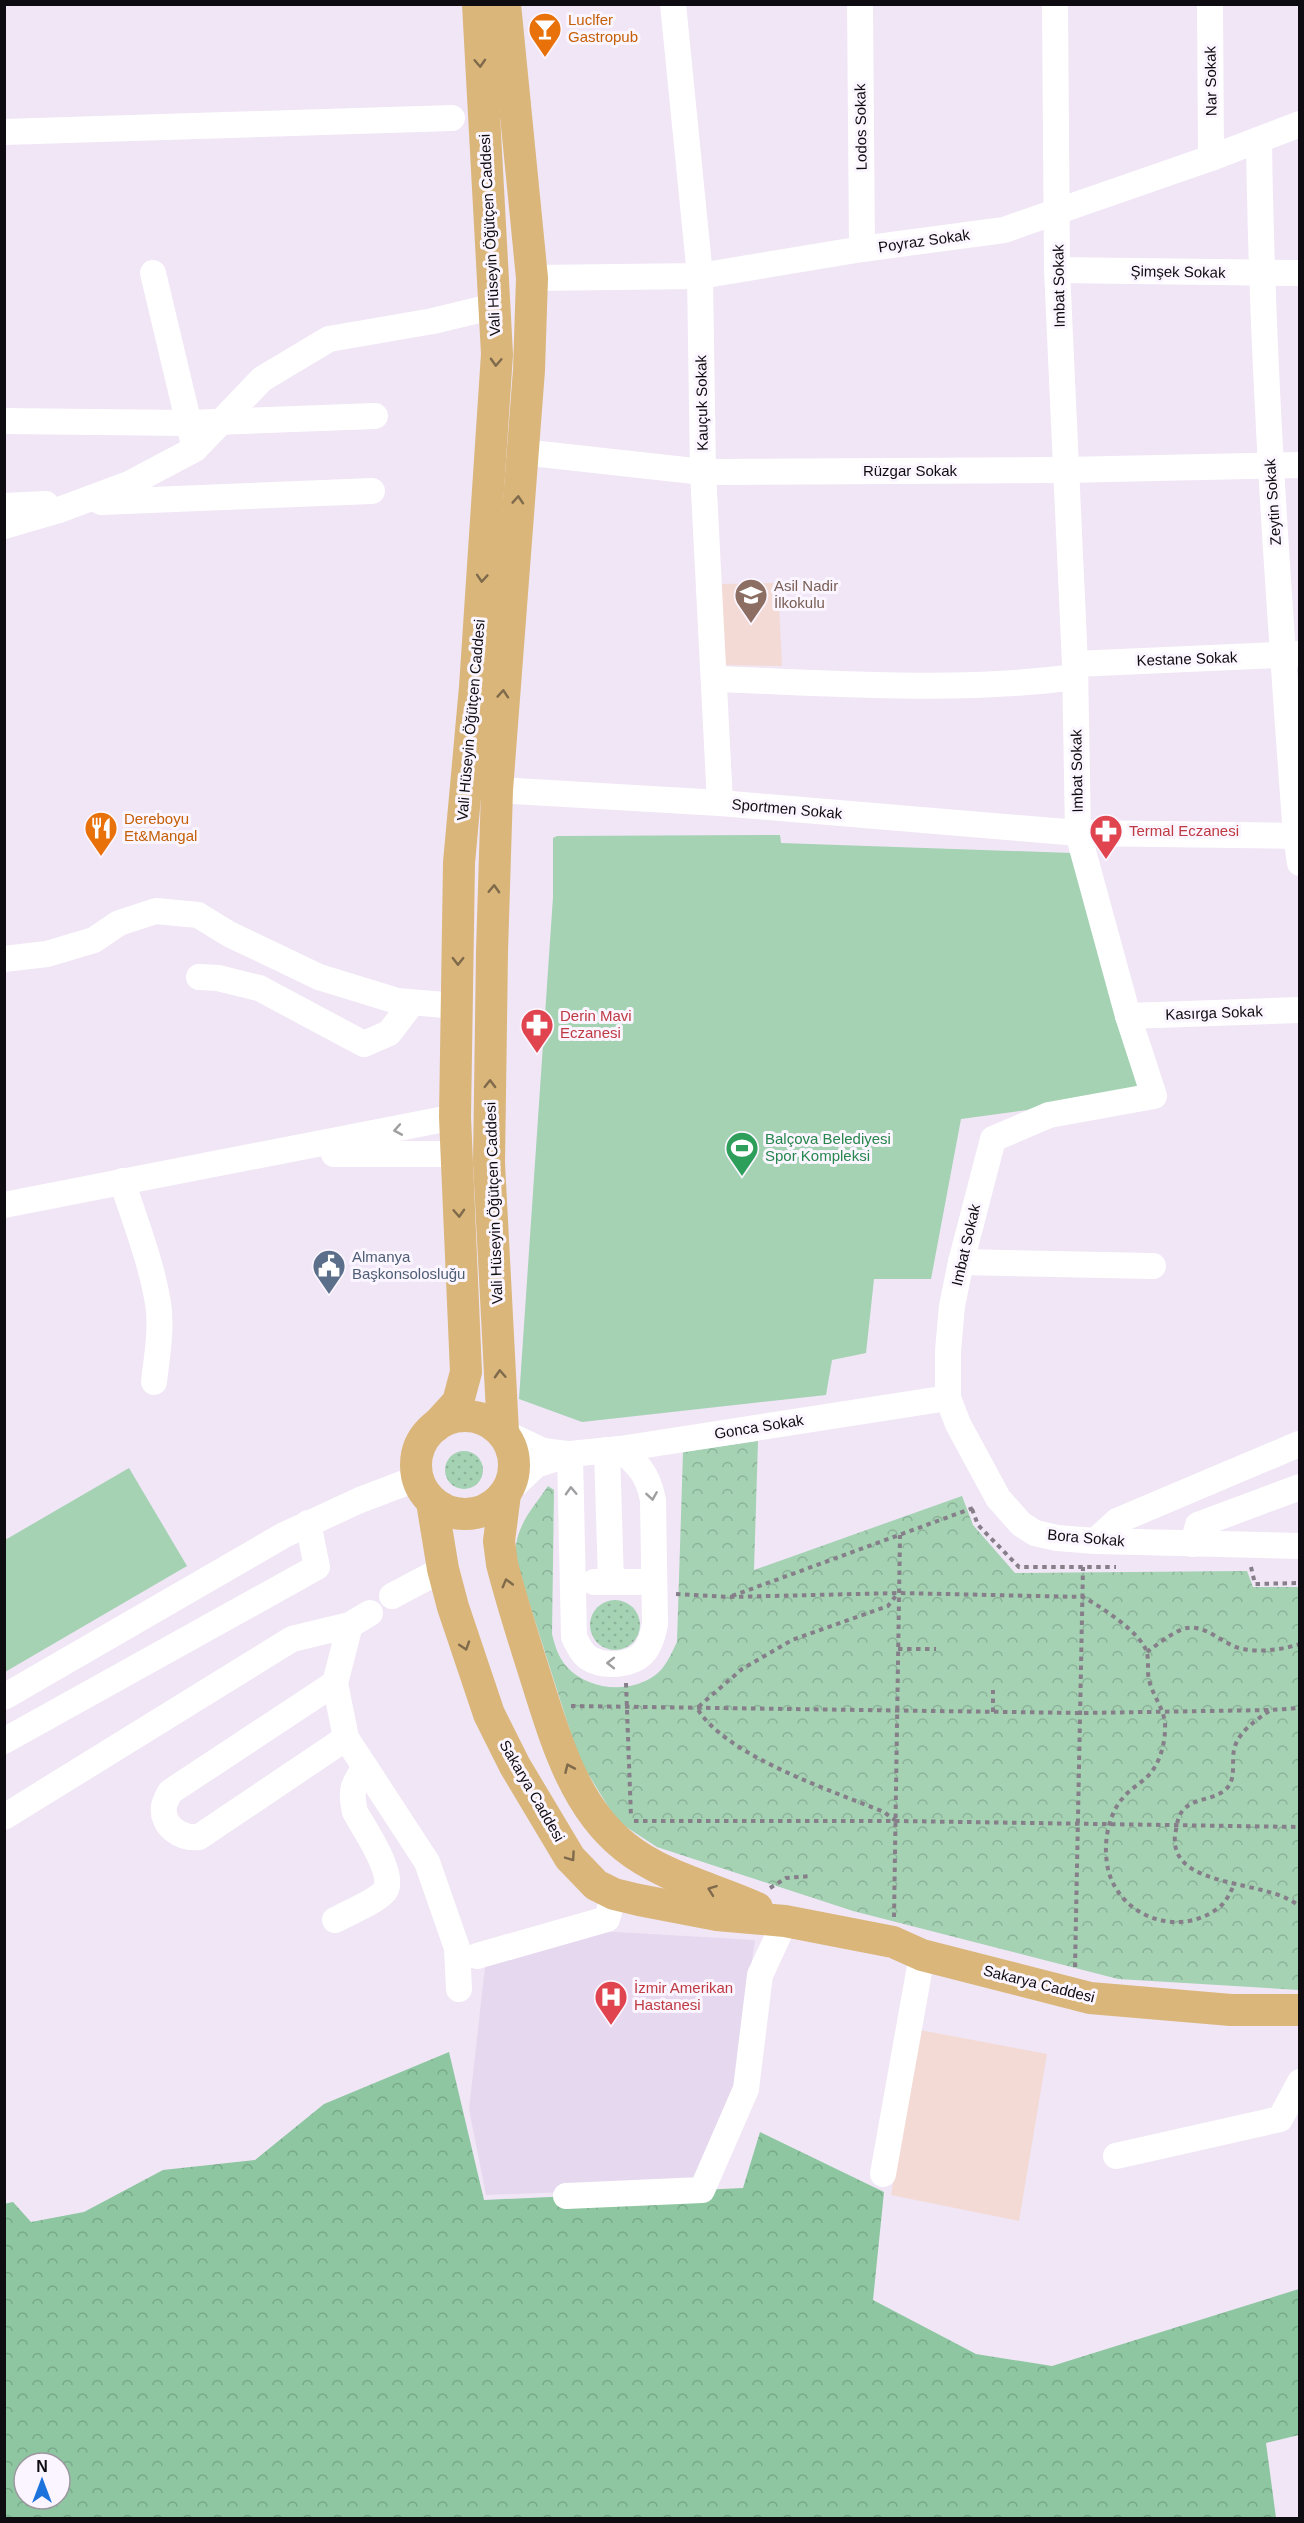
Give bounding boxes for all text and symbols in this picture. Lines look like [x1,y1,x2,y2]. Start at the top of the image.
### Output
bar icon: Luclfer Gastropub [527,11,563,58]
place label: Luclfer Gastropub [568,11,638,45]
street label: Nar Sokak [1201,45,1220,116]
one-way arrow [474,58,487,67]
street label: Lodos Sokak [851,83,870,171]
street label: Vali Hüseyin Öğütçen Caddesi [476,134,503,337]
street label: Poyraz Sokak [877,226,971,255]
street label: Imbat Sokak [1049,244,1068,328]
street label: Şimşek Sokak [1130,262,1226,281]
street label: Kauçuk Sokak [692,354,711,451]
one-way arrow [490,358,503,367]
street label: Zeytin Sokak [1261,458,1284,546]
street label: Rüzgar Sokak [863,462,958,479]
one-way arrow [511,495,524,504]
one-way arrow [476,573,489,582]
school or university icon: Asil Nadir İlkokulu [733,577,769,624]
place label: Asil Nadir İlkokulu [774,577,838,611]
street label: Vali Hüseyin Öğütçen Caddesi [453,618,488,821]
street label: Kestane Sokak [1136,648,1238,669]
one-way arrow [496,689,509,699]
street label: Imbat Sokak [1067,729,1086,813]
street label: Sportmen Sokak [731,795,844,822]
restaurant icon: Dereboyu Et&Mangal [83,810,119,857]
place label: Dereboyu Et&Mangal [124,810,197,844]
pharmacy icon: Termal Eczanesi [1088,813,1124,860]
place label: Termal Eczanesi [1129,822,1239,839]
one-way arrow [488,884,500,893]
one-way arrow [452,956,464,965]
street label: Kasırga Sokak [1165,1002,1264,1023]
pharmacy icon: Derin Mavi Eczanesi [519,1007,555,1054]
place label: Derin Mavi Eczanesi [560,1007,632,1041]
one-way arrow [484,1079,496,1088]
street label: Vali Hüseyin Öğütçen Caddesi [481,1102,506,1304]
one-way arrow [394,1123,404,1136]
sports icon: Balçova Belediyesi Spor Kompleksi [724,1130,760,1177]
place label: Balçova Belediyesi Spor Kompleksi [765,1130,891,1164]
street label: Imbat Sokak [948,1202,983,1287]
one-way arrow [453,1208,466,1217]
public building icon: Almanya Başkonsolosluğu [311,1248,347,1295]
place label: Almanya Başkonsolosluğu [352,1248,465,1282]
one-way arrow [494,1369,507,1378]
street label: Gonca Sokak [713,1411,805,1442]
one-way arrow [565,1487,577,1496]
one-way arrow [645,1491,657,1500]
street label: Bora Sokak [1047,1526,1126,1549]
one-way arrow [502,1579,514,1589]
one-way arrow [458,1640,471,1651]
one-way arrow [607,1657,616,1669]
street label: Sakarya Caddesi [497,1737,568,1844]
one-way arrow [564,1764,576,1775]
one-way arrow [564,1850,575,1861]
one-way arrow [707,1885,718,1897]
street label: Sakarya Caddesi [982,1961,1097,2006]
hospital icon: İzmir Amerikan Hastanesi [593,1979,629,2026]
place label: İzmir Amerikan Hastanesi [634,1979,733,2013]
north arrow [12,2451,72,2511]
text: N [36,2458,48,2475]

